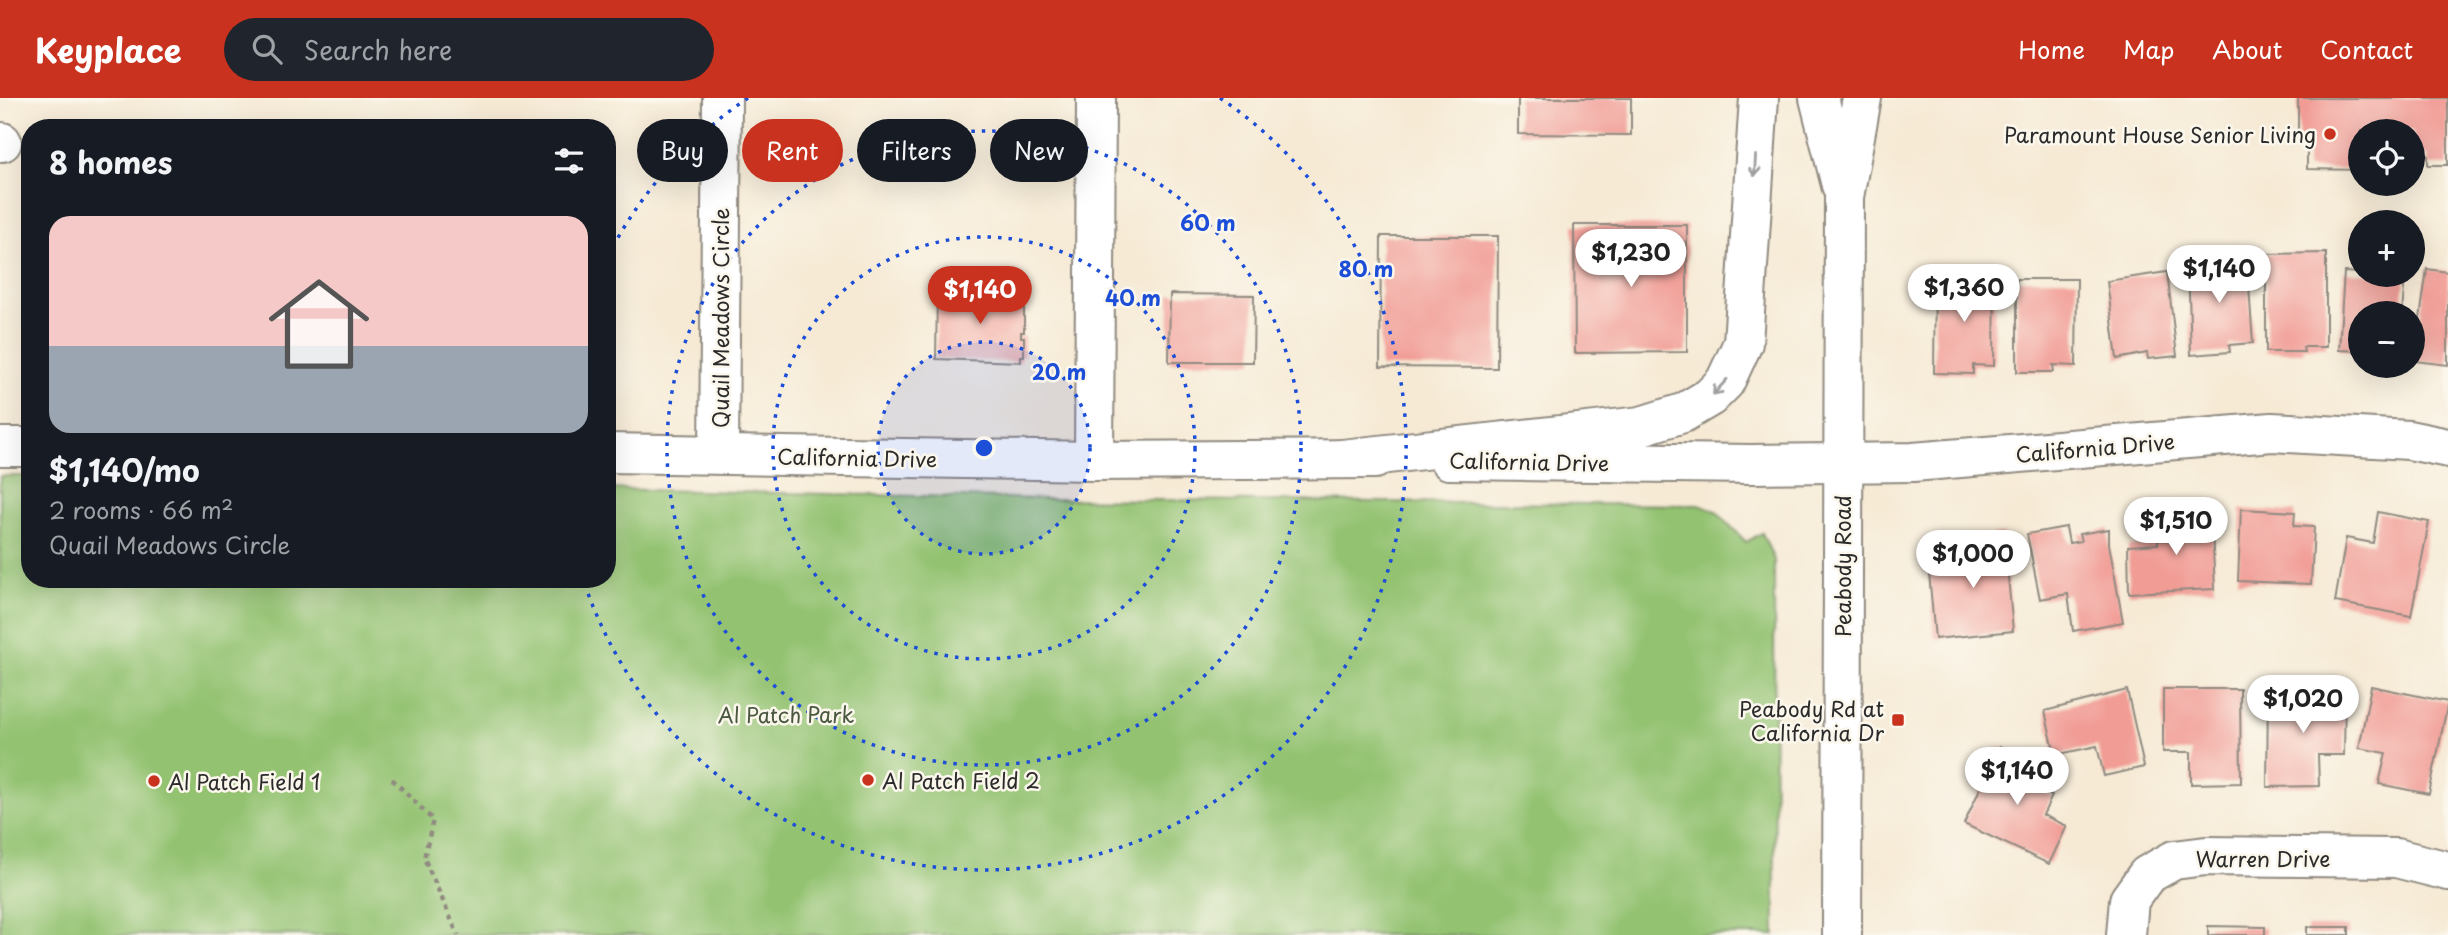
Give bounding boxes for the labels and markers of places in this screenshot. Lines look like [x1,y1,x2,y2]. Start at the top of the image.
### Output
place label: Paramount House Senior Living [2004,118,2316,150]
marker: Paramount House Senior Living [2322,126,2338,142]
pin: $1,230 [1574,230,1688,289]
pin: $1,140 [2162,246,2276,305]
pin: $1,360 [1907,264,2021,324]
pin: $1,140 [923,266,1037,326]
centre of rings [972,436,996,460]
pin: $1,510 [2119,498,2233,557]
pin: $1,000 [1916,531,2030,590]
pin: $1,020 [2246,676,2360,735]
place label: Peabody Rd at California Dr [1739,692,1884,748]
marker: Peabody Rd at California Dr [1890,712,1906,728]
pin: $1,140 [1960,748,2074,807]
place label: Al Patch Field 2 [882,764,1040,796]
place label: Al Patch Field 1 [168,765,320,797]
marker: Al Patch Field 2 [860,772,876,788]
marker: Al Patch Field 1 [146,773,162,789]

